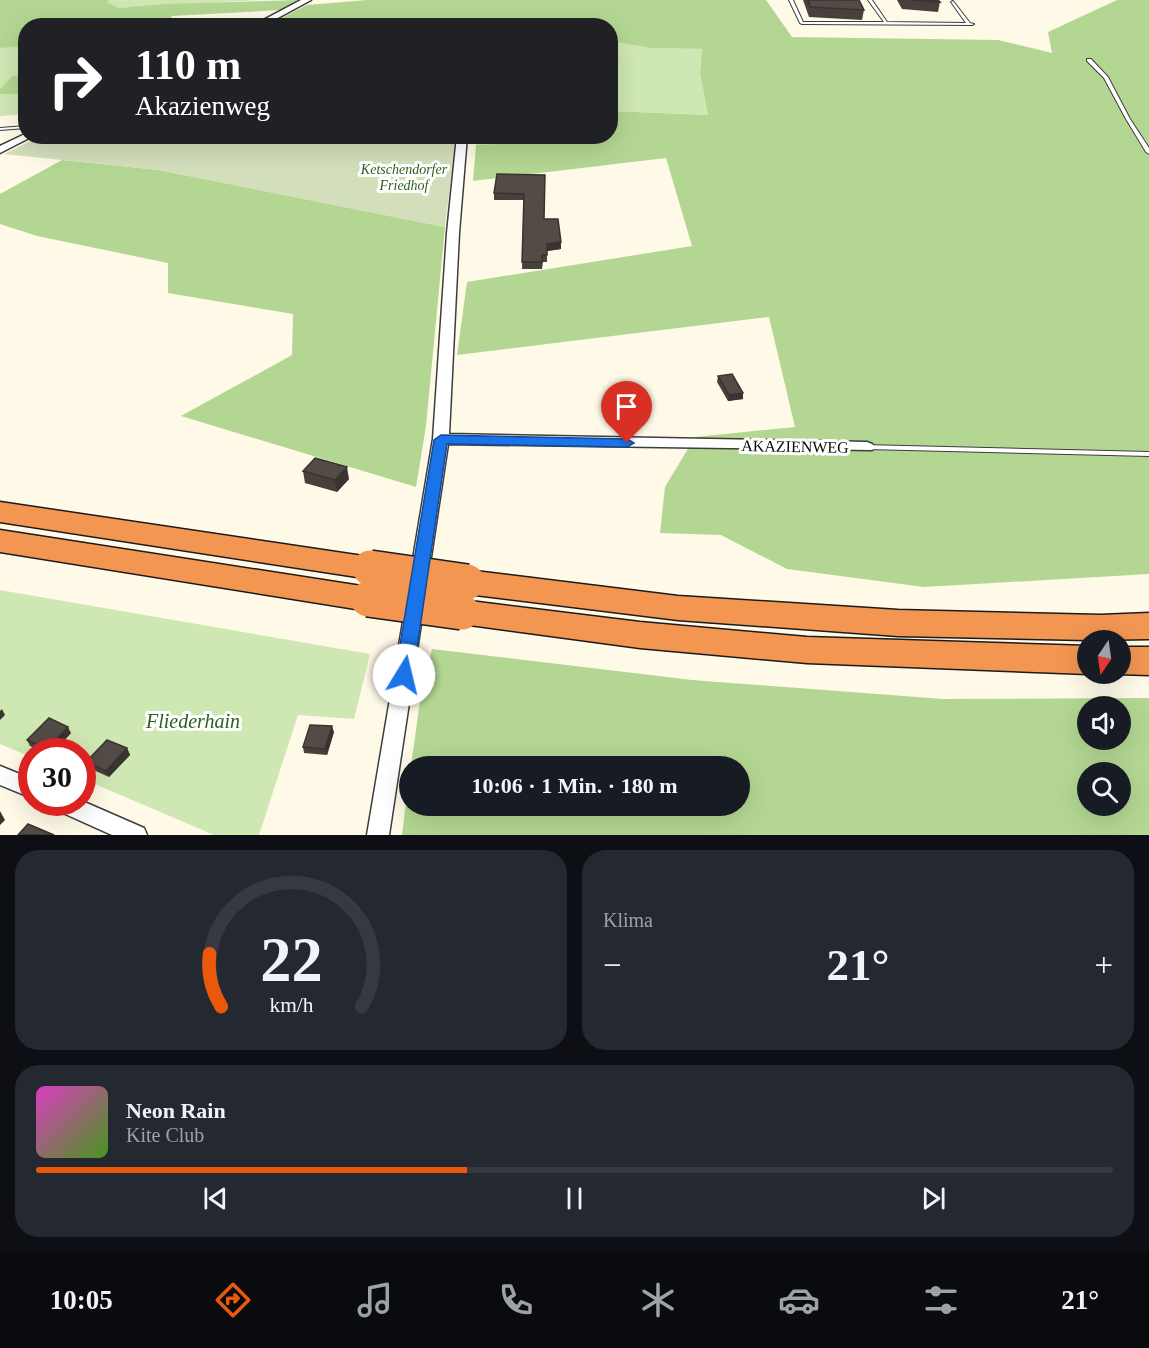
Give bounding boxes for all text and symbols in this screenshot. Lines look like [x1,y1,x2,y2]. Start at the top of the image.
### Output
icon: right [36,42,114,120]
text: 110 m [135,42,241,88]
text: Akazienweg [135,91,270,121]
park label: Ketschendorfer Friedhof [360,162,448,193]
pin [601,381,652,443]
icon: arrive [610,390,643,423]
street label: AKAZIENWEG [741,437,849,456]
north arrow [1077,630,1131,684]
map controls [1077,630,1131,816]
position arrow [372,643,436,707]
button: sound [1077,696,1131,750]
park label: Fliederhain [145,710,240,732]
speed limit sign: 30 [18,738,96,816]
button: search [1077,762,1131,816]
text: 10:06 · 1 Min. · 180 m [472,773,677,798]
text: Klima [603,909,653,931]
text: 22 [260,925,322,994]
text: 21° [827,940,890,990]
text: − [603,947,622,983]
text: + [1094,947,1113,983]
text: km/h [269,993,313,1017]
text: Neon Rain [126,1098,226,1123]
text: Kite Club [126,1124,204,1146]
icon: previous [199,1182,232,1215]
icon: pause [558,1182,591,1215]
icon: next [917,1182,950,1215]
icon: directions [212,1279,254,1321]
icon: music [354,1279,396,1321]
icon: phone [495,1279,537,1321]
icon: climate [637,1279,679,1321]
icon: car [778,1279,820,1321]
icon: filters [920,1279,962,1321]
text: 10:05 [50,1285,113,1315]
text: 21° [1061,1285,1099,1315]

